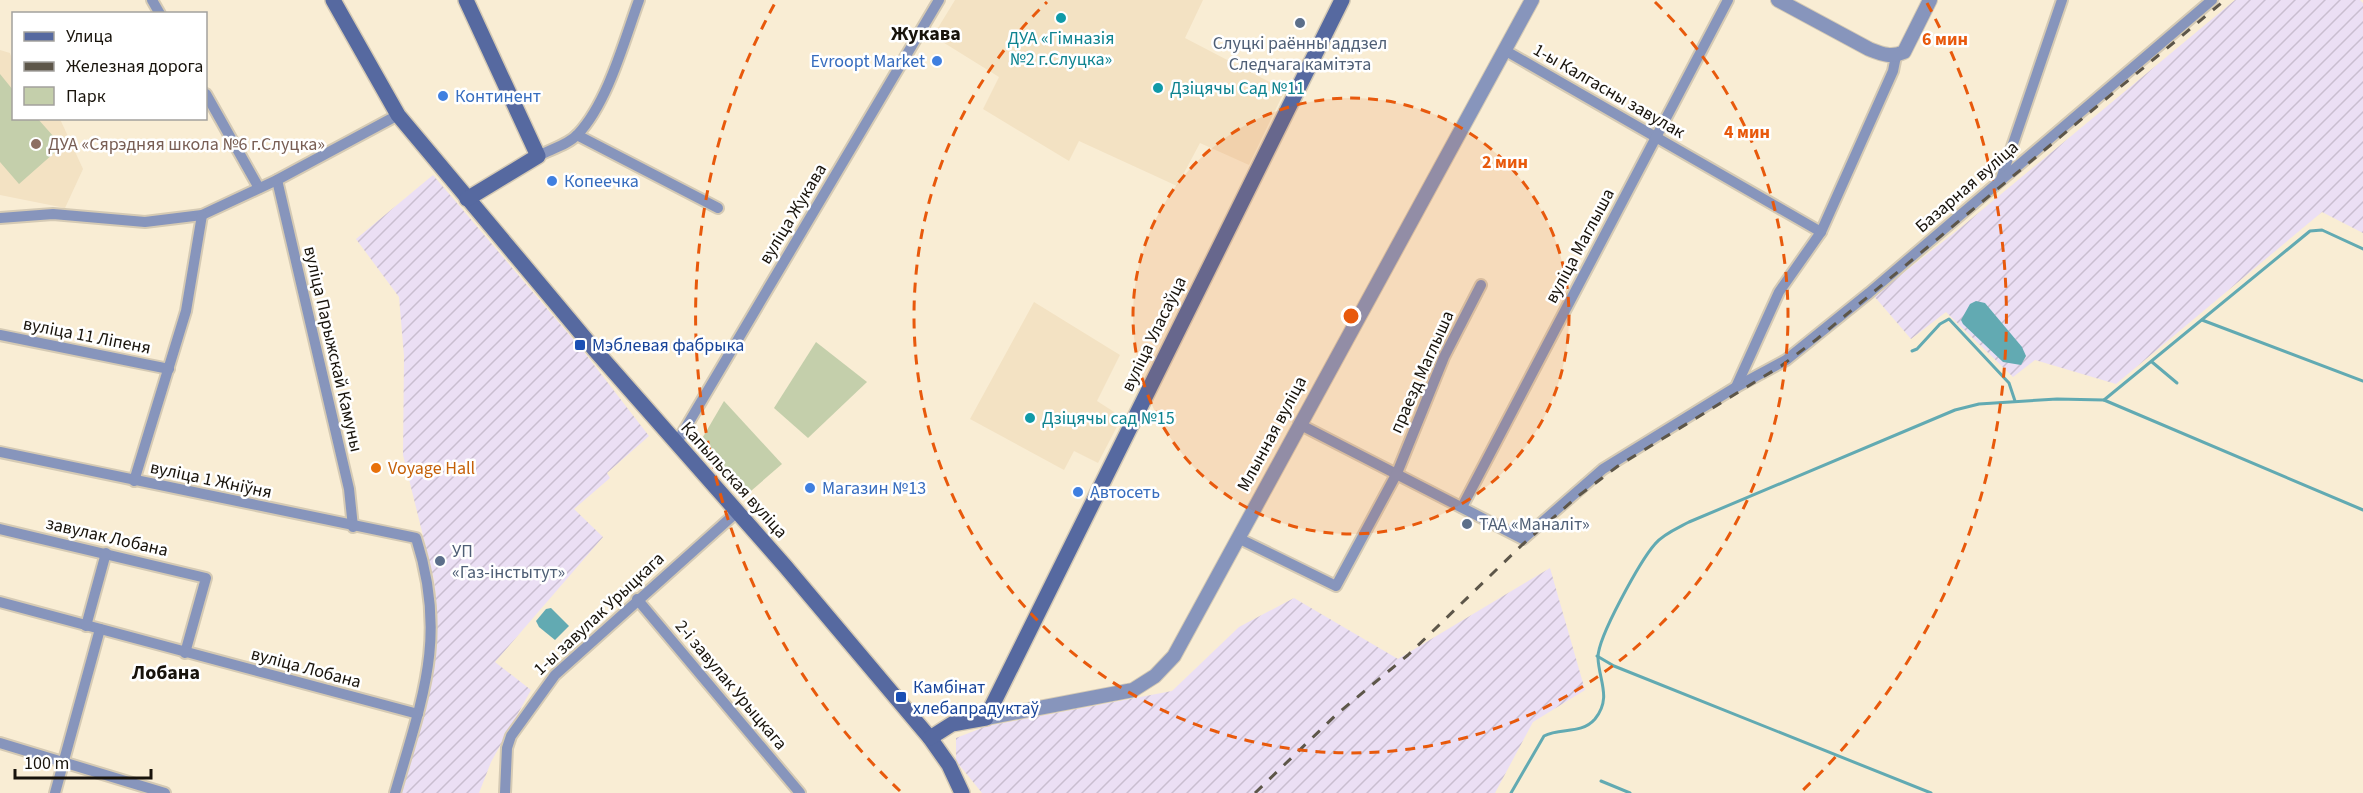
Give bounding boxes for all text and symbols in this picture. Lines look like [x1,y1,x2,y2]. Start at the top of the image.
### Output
marker: ДУА «Гімназія №2 г.Слуцка» [1054,11,1068,25]
legend [12,12,207,120]
marker: Слуцкі раённы аддзел Следчага камітэта [1293,16,1307,30]
district label: Жукава [891,20,961,48]
text: Улица [66,24,113,49]
place label: ДУА «Гімназія №2 г.Слуцка» [1007,26,1115,72]
text: 6 мин [1922,27,1968,52]
place label: Слуцкі раённы аддзел Следчага камітэта [1213,31,1387,77]
street label: 1-ы Калгасны завулак [1529,37,1690,145]
place label: Evroopt Market [811,49,925,74]
text: Железная дорога [66,54,203,79]
marker: Evroopt Market [930,54,944,68]
place label: Дзіцячы Сад №11 [1170,76,1305,101]
marker: Дзіцячы Сад №11 [1151,81,1165,95]
text: Парк [66,84,106,109]
place label: Континент [455,84,541,109]
marker: Континент [436,89,450,103]
text: 4 мин [1724,120,1770,145]
place label: ДУА «Сярэдняя школа №6 г.Слуцка» [48,132,325,157]
street label: Базарная вуліца [1910,135,2024,239]
marker: ДУА «Сярэдняя школа №6 г.Слуцка» [29,137,43,151]
text: 2 мин [1482,150,1528,175]
street label: вуліца Жукава [753,159,833,269]
place label: Копеечка [564,169,639,194]
marker: Копеечка [545,174,559,188]
street label: вуліца Маглыша [1539,184,1621,308]
street label: вуліца Парыжскай Камуны [297,244,369,454]
street label: вуліца Уласаўца [1115,272,1193,396]
centre of rings [1341,306,1361,326]
street label: праезд Маглыша [1384,307,1460,437]
street label: вуліца 11 Ліпеня [21,311,153,361]
place label: Мэблевая фабрыка [592,333,744,358]
marker: Мэблевая фабрыка [573,338,587,352]
street label: Млынная вуліца [1231,372,1313,496]
place label: Дзіцячы сад №15 [1042,406,1175,431]
marker: Дзіцячы сад №15 [1023,411,1037,425]
street label: Капыльская вуліца [675,416,793,544]
street label: вуліца 1 Жніўня [148,455,274,505]
place label: Voyage Hall [388,456,475,481]
marker: Voyage Hall [369,461,383,475]
place label: Магазин №13 [822,476,926,501]
place label: Автосеть [1090,480,1160,505]
marker: Магазин №13 [803,481,817,495]
marker: Автосеть [1071,485,1085,499]
street label: завулак Лобана [43,511,171,563]
place label: ТАА «Маналіт» [1479,512,1590,537]
marker: ТАА «Маналіт» [1460,517,1474,531]
place label: УП «Газ-інстытут» [452,539,565,585]
street label: 1-ы завулак Урыцкага [528,547,670,681]
marker: УП «Газ-інстытут» [433,554,447,568]
street label: 2-і завулак Урыцкага [669,615,793,755]
street label: вуліца Лобана [248,641,364,695]
district label: Лобана [131,659,200,687]
place label: Камбінат хлебапрадуктаў [913,675,1039,721]
marker: Камбінат хлебапрадуктаў [894,690,908,704]
scale bar [15,742,152,780]
text: 100 m [24,751,69,776]

